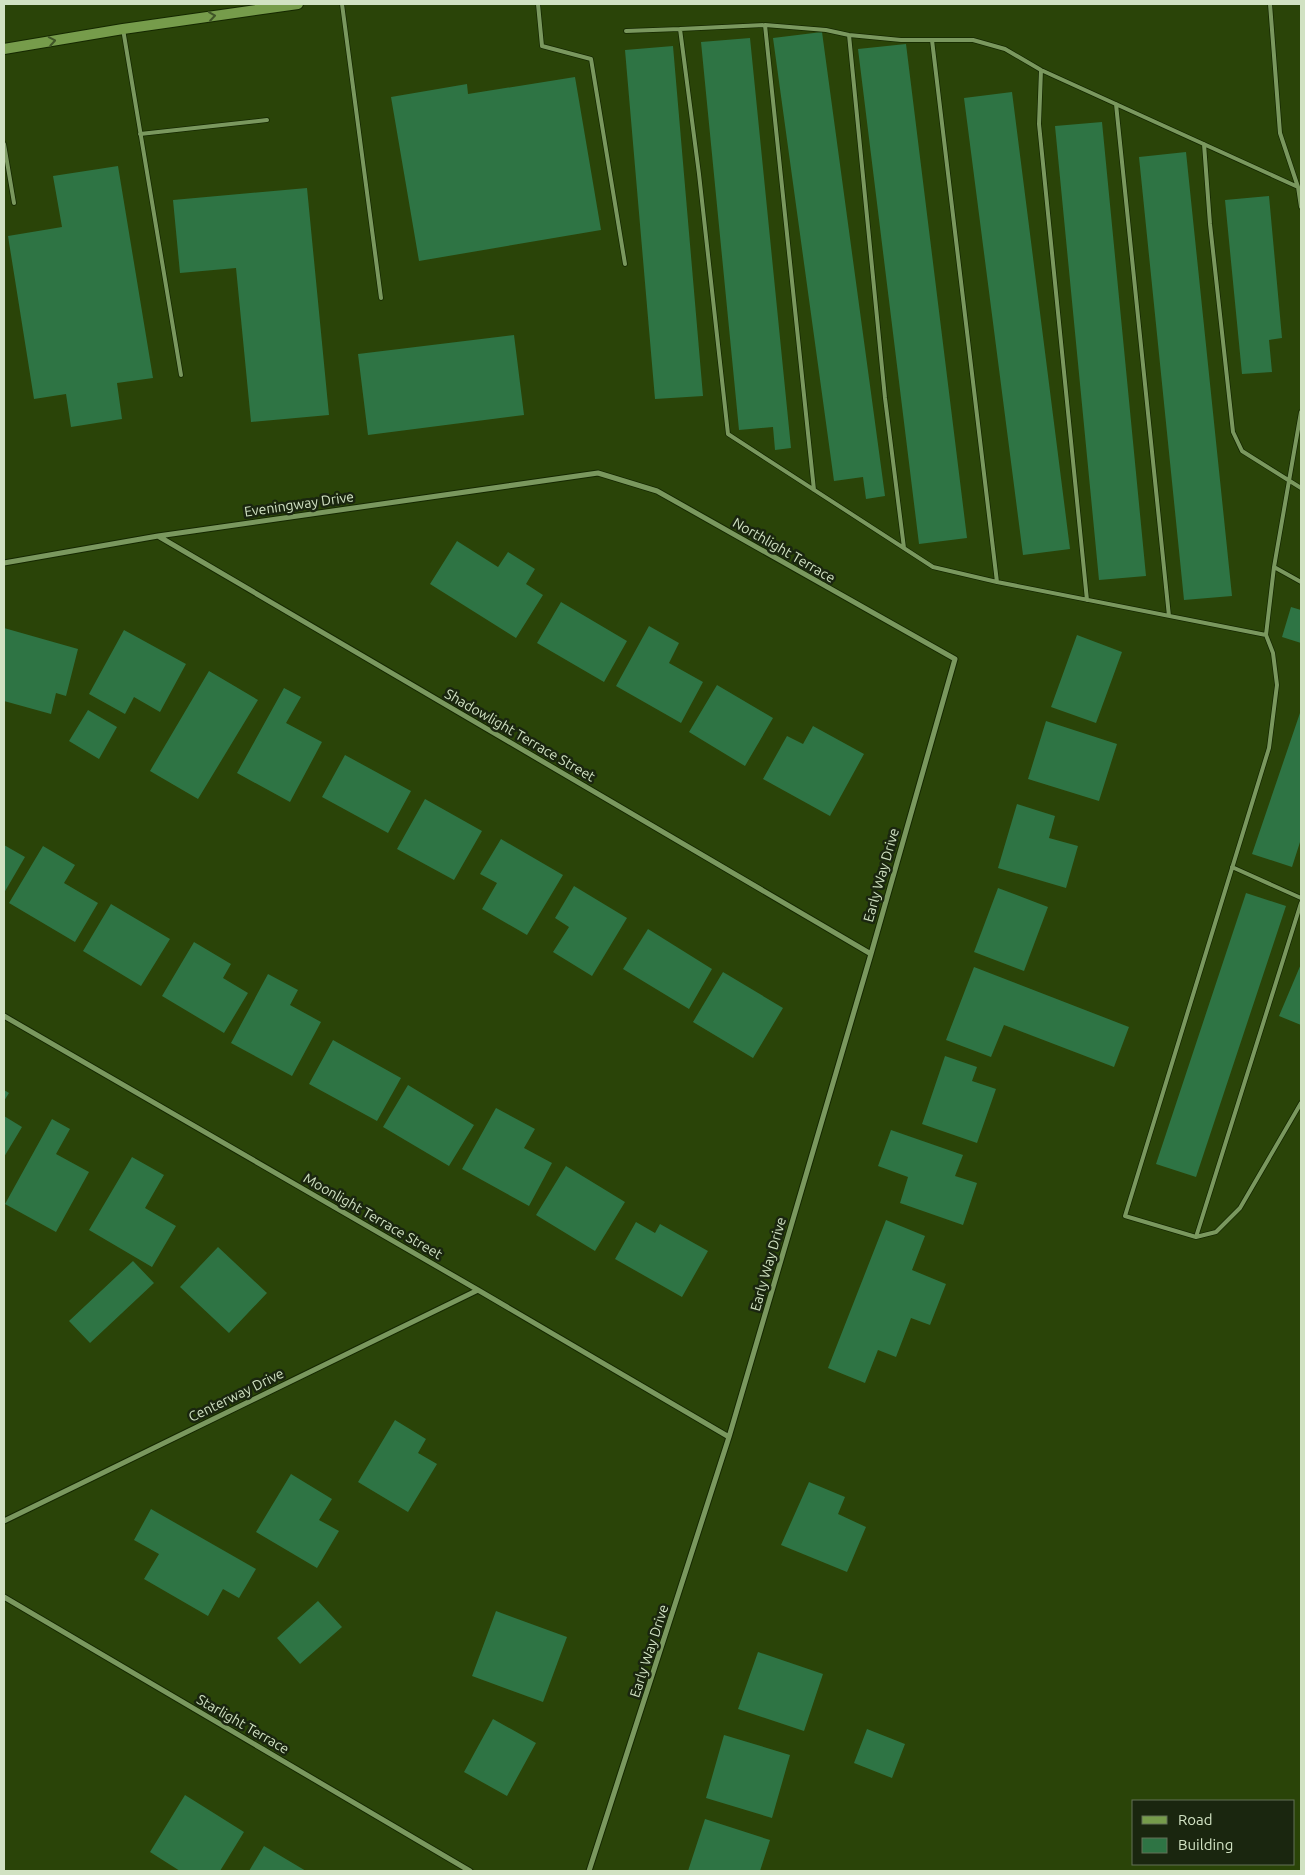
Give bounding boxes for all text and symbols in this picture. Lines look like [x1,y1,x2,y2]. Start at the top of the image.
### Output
one-way arrow [209,11,217,22]
one-way arrow [47,37,56,47]
street label: Eveningway Drive [243,488,355,520]
street label: Northlight Terrace [730,514,838,586]
street label: Shadowlight Terrace Street [442,685,598,785]
street label: Early Way Drive [860,826,902,924]
street label: Moonlight Terrace Street [301,1170,446,1263]
street label: Early Way Drive [747,1215,789,1313]
street label: Centerway Drive [186,1365,286,1425]
street label: Early Way Drive [626,1602,672,1700]
street label: Starlight Terrace [194,1691,292,1757]
legend [1132,1800,1295,1865]
text: Road [1178,1811,1213,1828]
text: Building [1178,1836,1233,1853]

